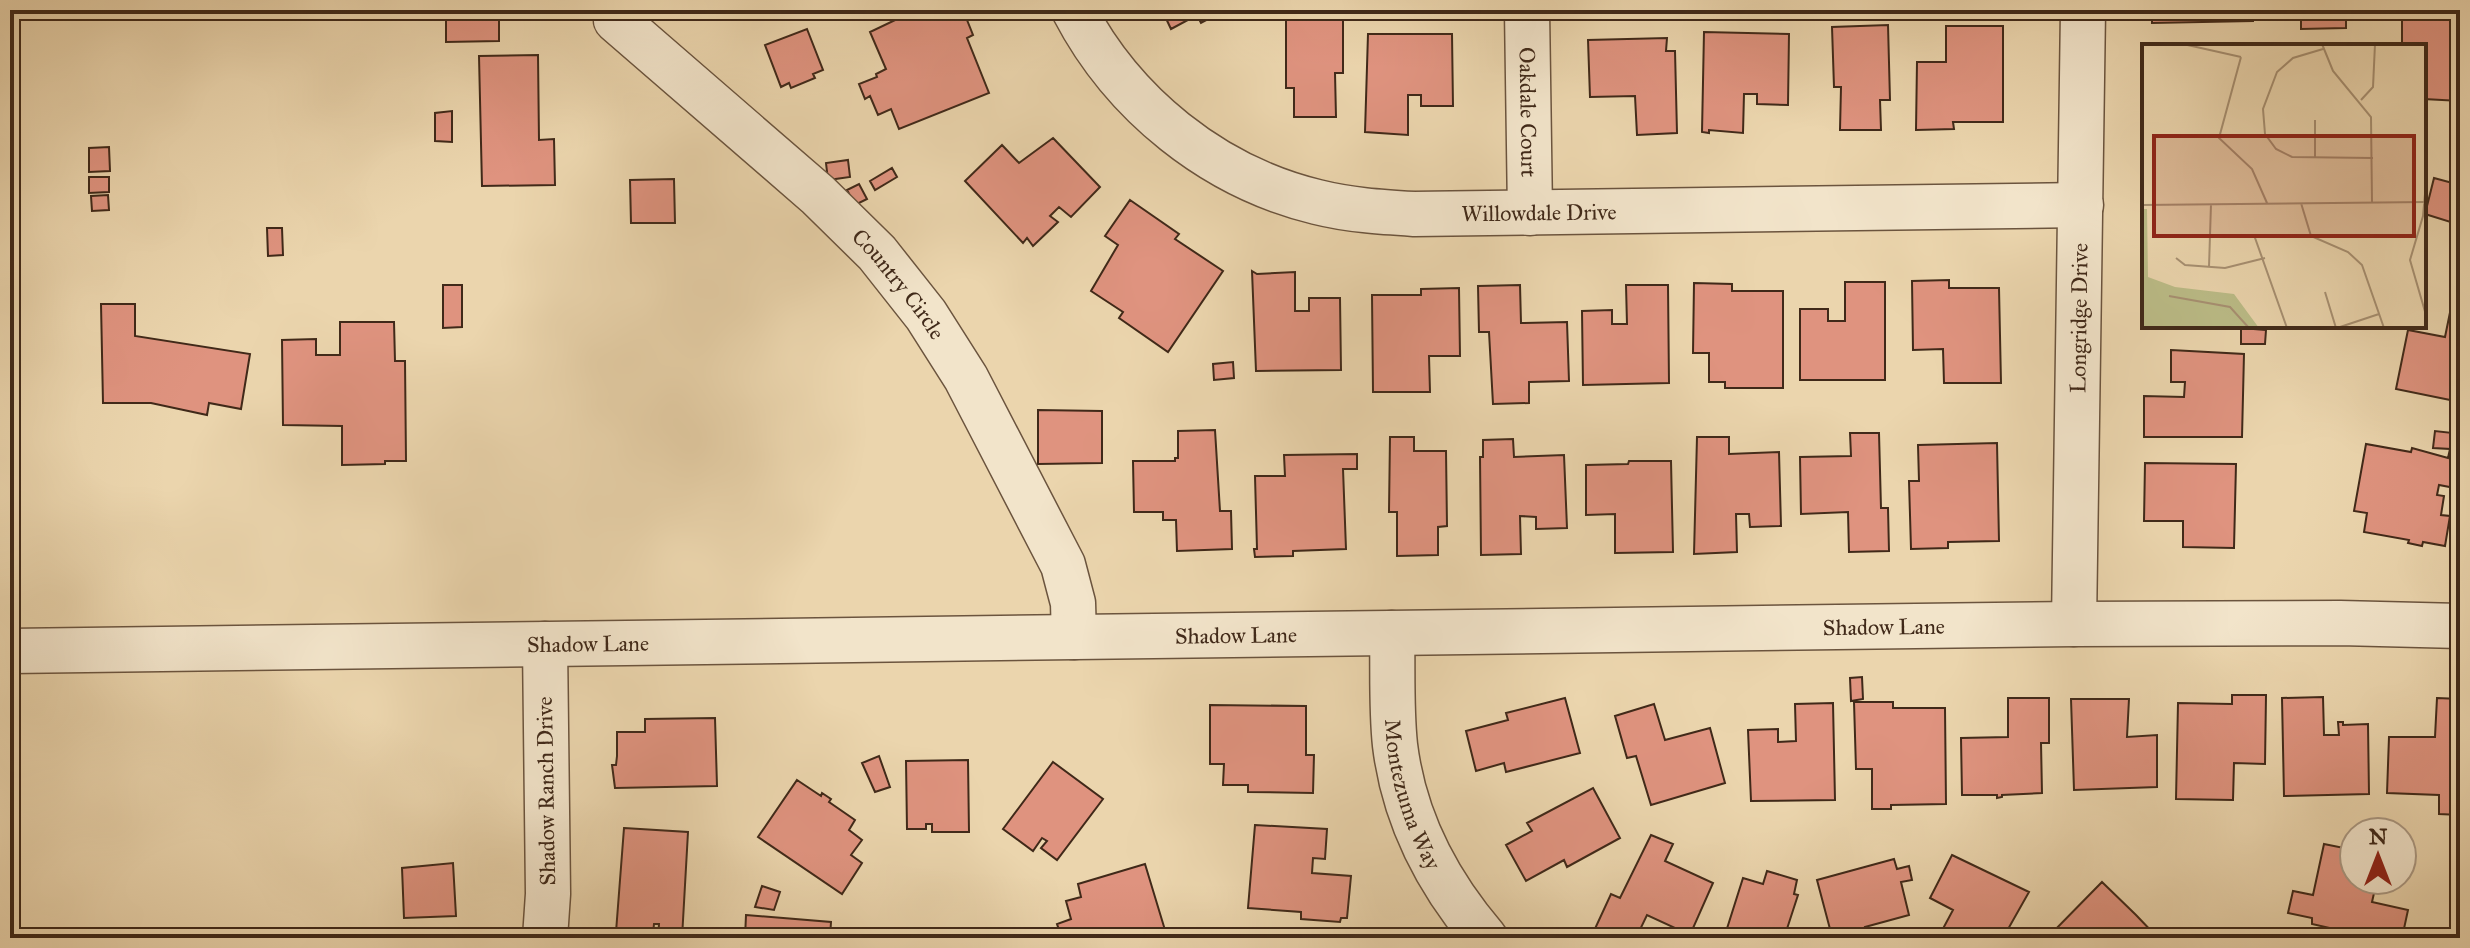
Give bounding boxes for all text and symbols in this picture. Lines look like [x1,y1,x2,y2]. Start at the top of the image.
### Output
inset map [2142,44,2426,328]
street label: Oakdale Court [1514,47,1543,178]
street label: Willowdale Drive [1461,198,1617,227]
street label: Country Circle [847,223,951,344]
street label: Longridge Drive [2064,243,2093,393]
street label: Shadow Lane [1823,612,1945,641]
street label: Shadow Lane [1175,621,1297,649]
street label: Shadow Lane [527,629,649,658]
street label: Shadow Ranch Drive [531,696,561,886]
street label: Montezuma Way [1379,718,1448,875]
north arrow [2338,816,2418,896]
text: N [2369,823,2388,850]

